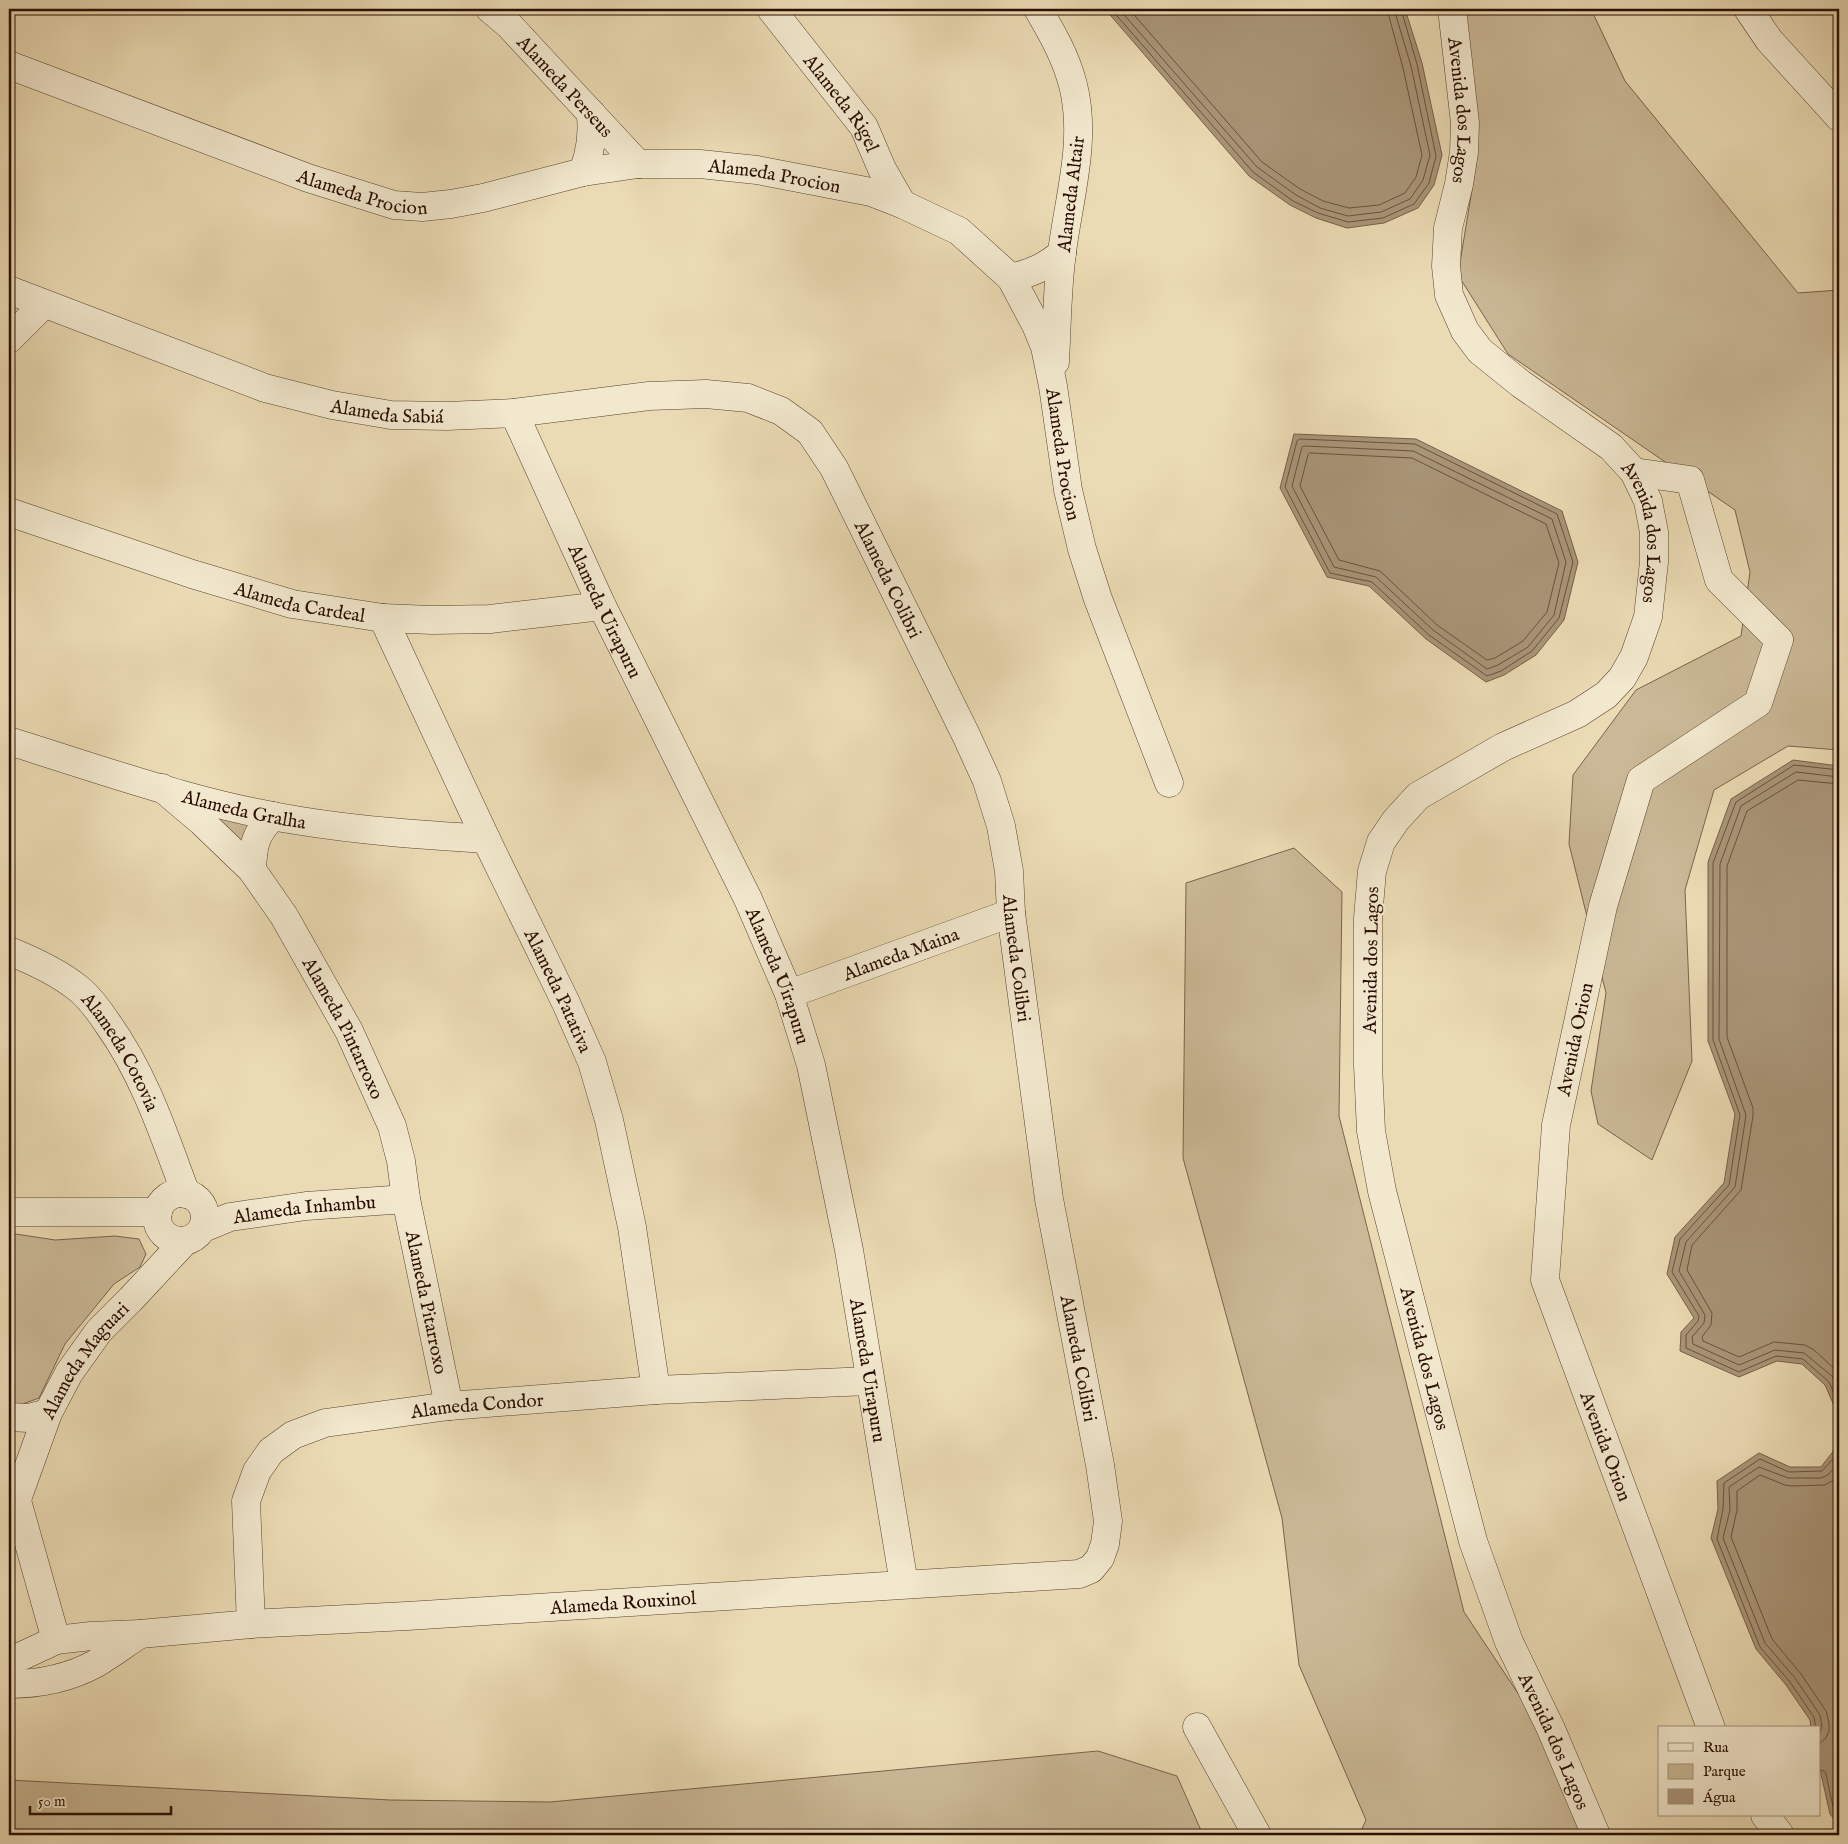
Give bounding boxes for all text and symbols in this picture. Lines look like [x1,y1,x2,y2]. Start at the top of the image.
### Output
street label: Alameda Perseus [510,31,617,143]
street label: Avenida dos Lagos [1441,35,1475,185]
street label: Alameda Rigel [797,49,884,157]
street label: Alameda Altair [1053,135,1091,255]
street label: Alameda Procion [706,155,842,200]
street label: Alameda Procion [292,165,428,221]
street label: Alameda Procion [1039,386,1085,523]
street label: Alameda Sabiá [328,395,445,430]
street label: Avenida dos Lagos [1615,456,1664,604]
street label: Alameda Colibri [848,516,926,643]
street label: Alameda Uirapuru [561,540,646,683]
street label: Alameda Cardeal [230,577,367,629]
street label: Alameda Gralha [178,785,308,836]
street label: Avenida dos Lagos [1359,886,1385,1035]
street label: Alameda Colibri [996,893,1035,1024]
street label: Alameda Uirapuru [739,903,814,1048]
street label: Alameda Maina [839,923,963,988]
street label: Alameda Patativa [517,925,597,1058]
street label: Alameda Pintarroxo [295,953,388,1103]
street label: Avenida Orion [1552,981,1600,1099]
street label: Alameda Cotovia [75,988,164,1116]
street label: Alameda Inhambu [231,1191,377,1231]
street label: Alameda Pitarroxo [399,1228,452,1377]
street label: Avenida dos Lagos [1393,1284,1454,1433]
street label: Alameda Colibri [1054,1292,1101,1424]
street label: Alameda Uirapuru [843,1296,891,1444]
street label: Alameda Maguari [36,1298,135,1425]
street label: Avenida Orion [1573,1388,1636,1505]
street label: Alameda Condor [408,1389,544,1425]
street label: Alameda Rouxinol [548,1587,698,1621]
street label: Avenida dos Lagos [1511,1669,1594,1814]
legend [1658,1726,1820,1816]
text: Rua [1703,1738,1729,1757]
text: Parque [1703,1762,1746,1781]
scale bar [30,1784,171,1816]
text: Água [1702,1788,1736,1807]
text: 50 m [38,1792,66,1811]

